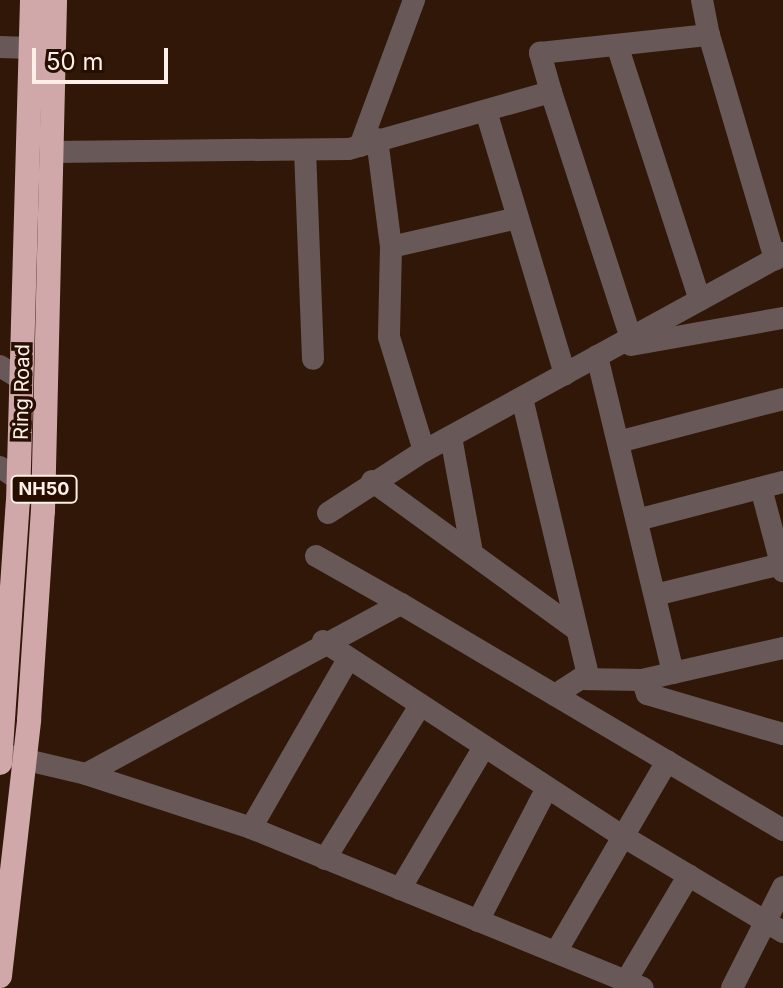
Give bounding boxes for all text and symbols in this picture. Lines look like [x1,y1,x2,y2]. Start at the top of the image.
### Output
scale bar [36,32,172,82]
text: 50 m [46,47,104,76]
street label: Ring Road [9,344,35,440]
road number: NH50 [10,475,78,503]

